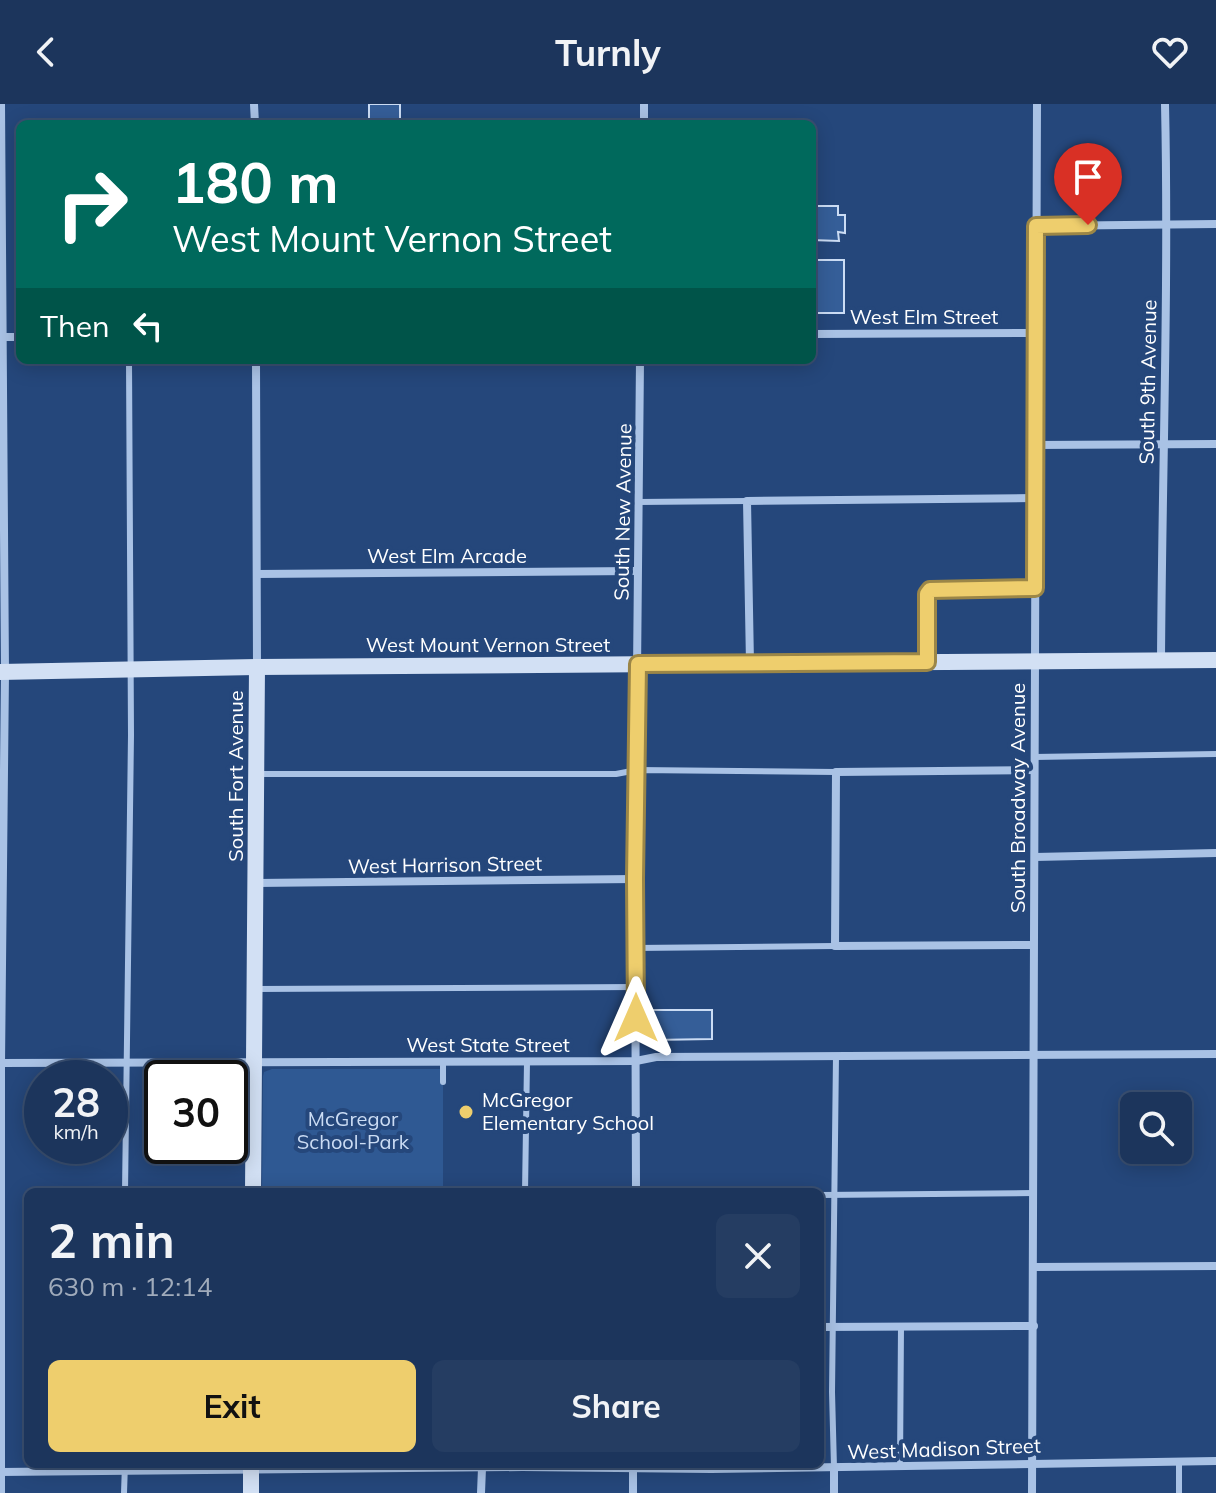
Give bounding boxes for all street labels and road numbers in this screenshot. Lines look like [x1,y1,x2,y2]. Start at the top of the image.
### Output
street label: South 9th Avenue [1134,299,1161,465]
street label: West Elm Street [850,304,998,329]
street label: South New Avenue [608,423,637,601]
street label: West Elm Arcade [367,543,527,568]
street label: West Mount Vernon Street [366,632,610,657]
street label: South Broadway Avenue [1005,683,1030,913]
street label: South Fort Avenue [223,690,248,862]
street label: West Harrison Street [348,850,542,879]
street label: West State Street [406,1032,570,1057]
street label: West Madison Street [847,1433,1041,1464]

